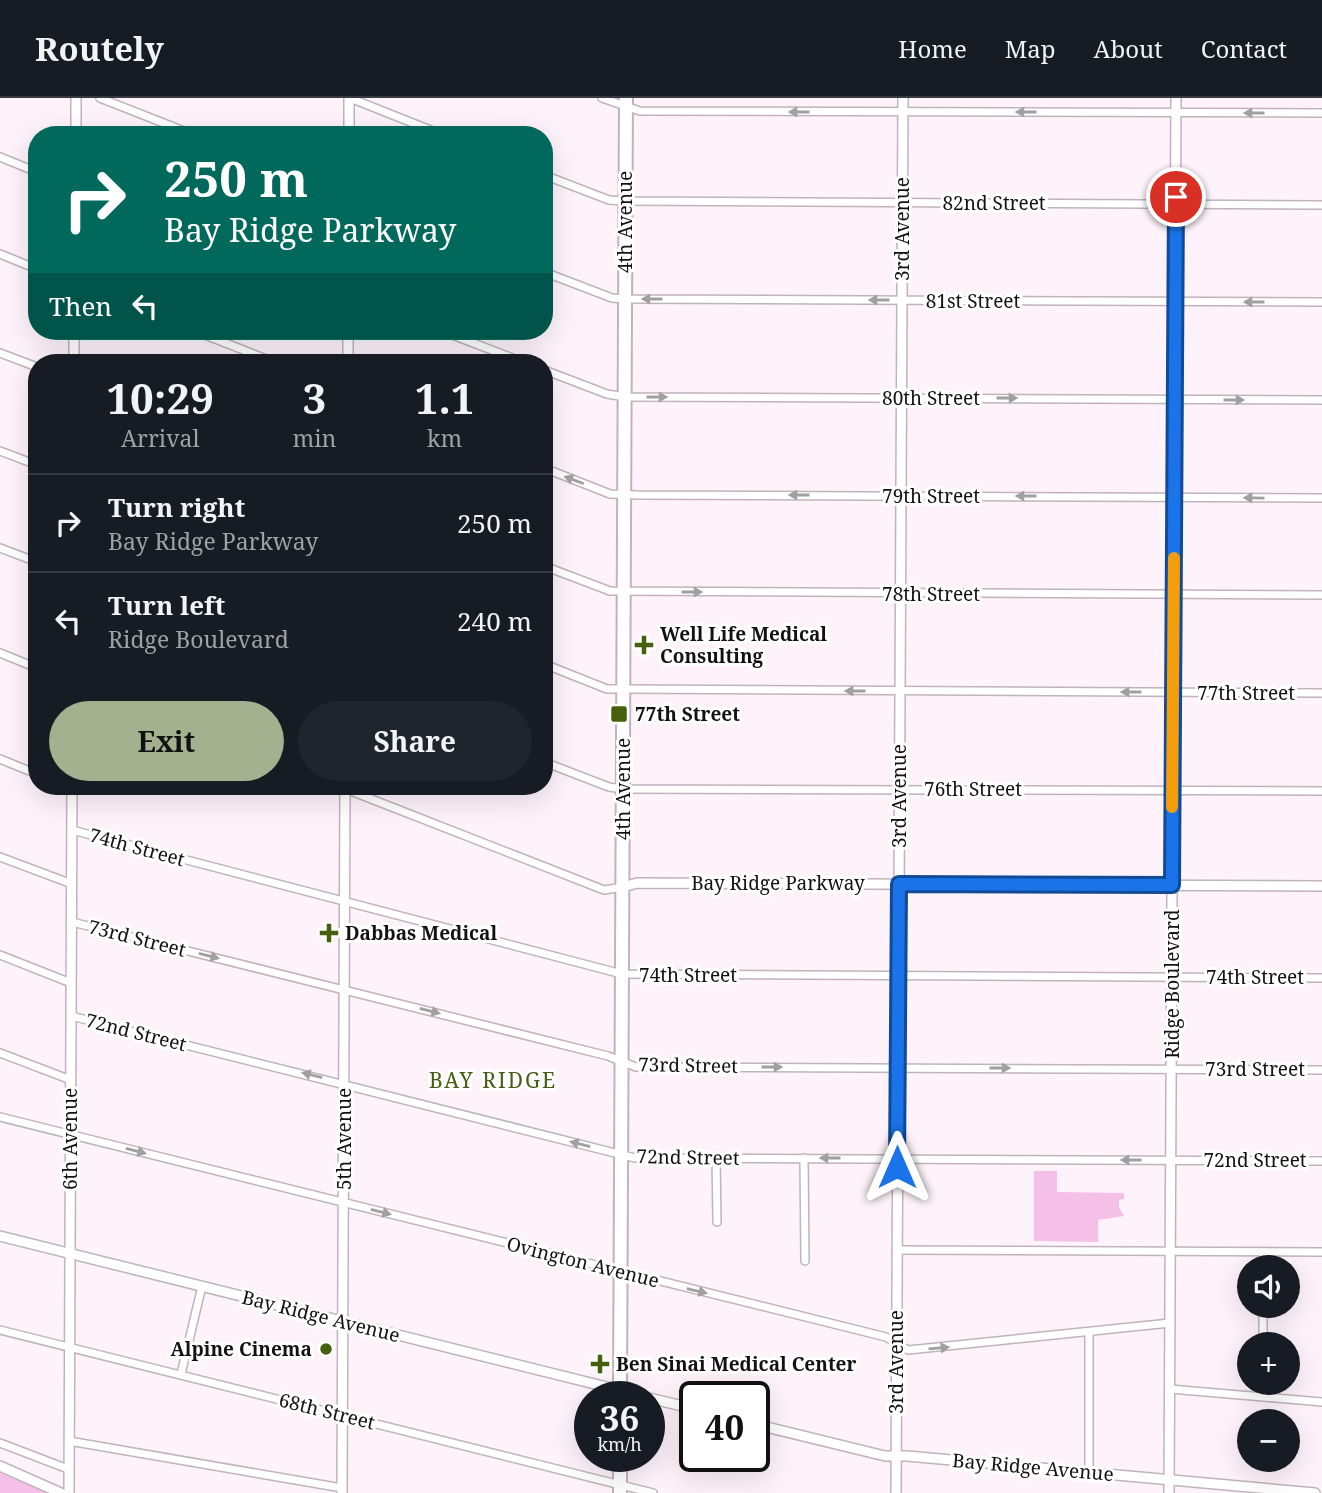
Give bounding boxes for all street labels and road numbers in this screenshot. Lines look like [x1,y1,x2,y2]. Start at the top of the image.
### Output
street label: 4th Avenue [612,171,638,273]
street label: 3rd Avenue [889,177,915,281]
street label: 82nd Street [942,190,1046,216]
street label: 81st Street [926,288,1021,314]
street label: 80th Street [882,385,980,411]
street label: 79th Street [882,483,980,509]
street label: 78th Street [882,581,980,607]
street label: 77th Street [1197,680,1295,706]
street label: 4th Avenue [610,738,636,840]
street label: 3rd Avenue [886,744,912,848]
street label: 76th Street [924,776,1022,802]
street label: 74th Street [86,822,188,872]
street label: Bay Ridge Parkway [691,870,865,896]
street label: Ridge Boulevard [1159,909,1185,1059]
street label: 73rd Street [85,913,189,963]
street label: 74th Street [639,962,737,988]
street label: 74th Street [1206,964,1304,990]
street label: 72nd Street [83,1007,189,1057]
street label: 73rd Street [638,1051,738,1079]
street label: 73rd Street [1205,1056,1305,1082]
street label: 6th Avenue [57,1088,83,1190]
street label: 5th Avenue [331,1088,357,1190]
street label: 72nd Street [636,1143,740,1171]
street label: 72nd Street [1203,1147,1307,1173]
street label: Ovington Avenue [504,1230,662,1294]
street label: Bay Ridge Avenue [239,1284,403,1348]
street label: 3rd Avenue [883,1310,909,1414]
street label: 68th Street [276,1387,378,1436]
street label: Bay Ridge Avenue [951,1447,1115,1487]

